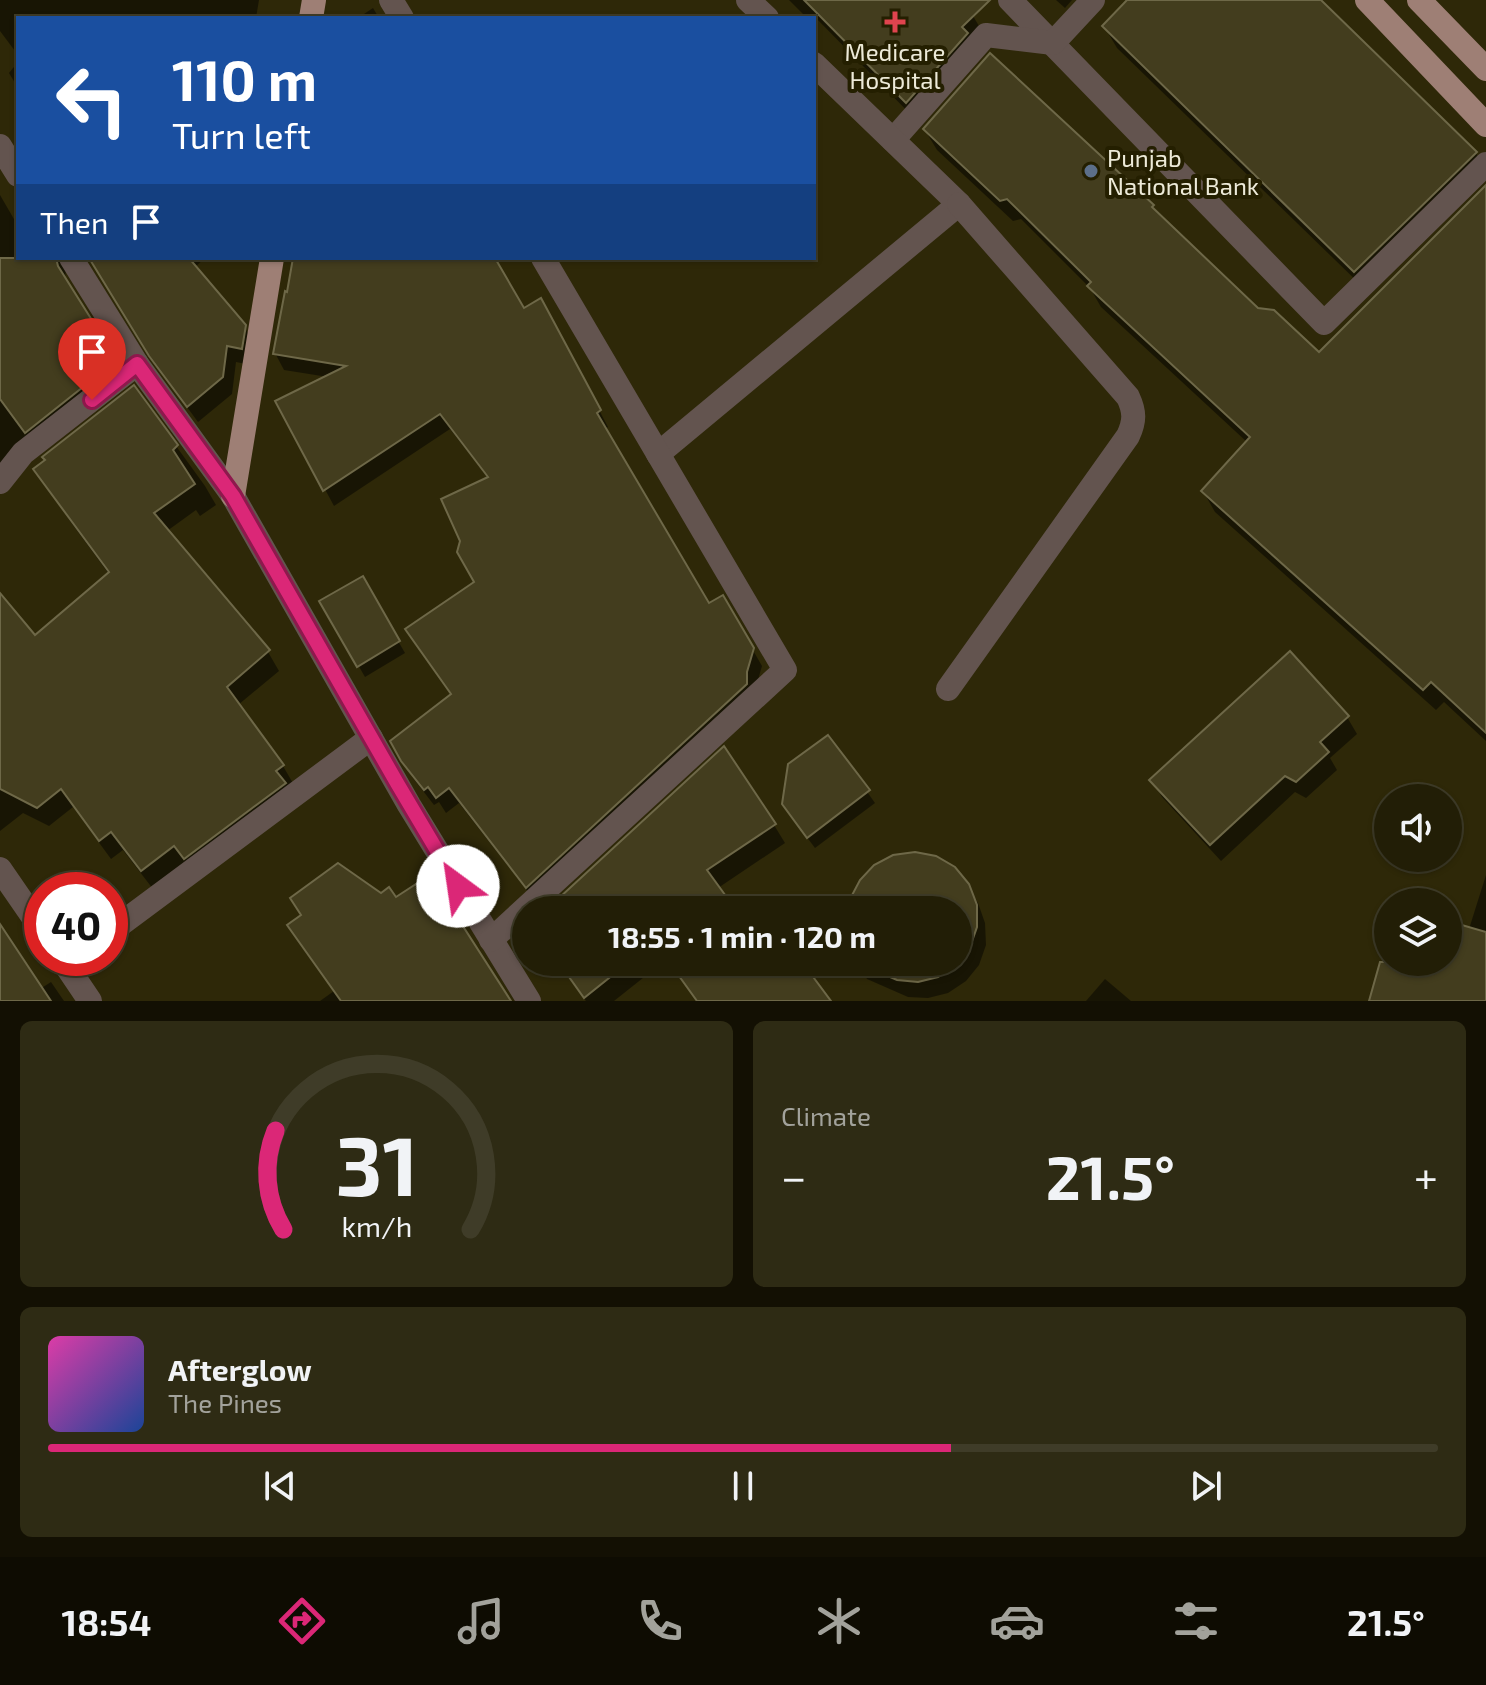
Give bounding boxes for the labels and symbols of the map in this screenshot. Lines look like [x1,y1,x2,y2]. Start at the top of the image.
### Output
marker: Medicare Hospital [884,11,906,33]
place label: Medicare Hospital [845,37,945,94]
place label: Punjab National Bank [1107,143,1259,200]
marker: Punjab National Bank [1082,162,1100,180]
pin [58,318,126,400]
position arrow [416,844,500,928]
speed limit sign: 40 [24,872,128,976]

